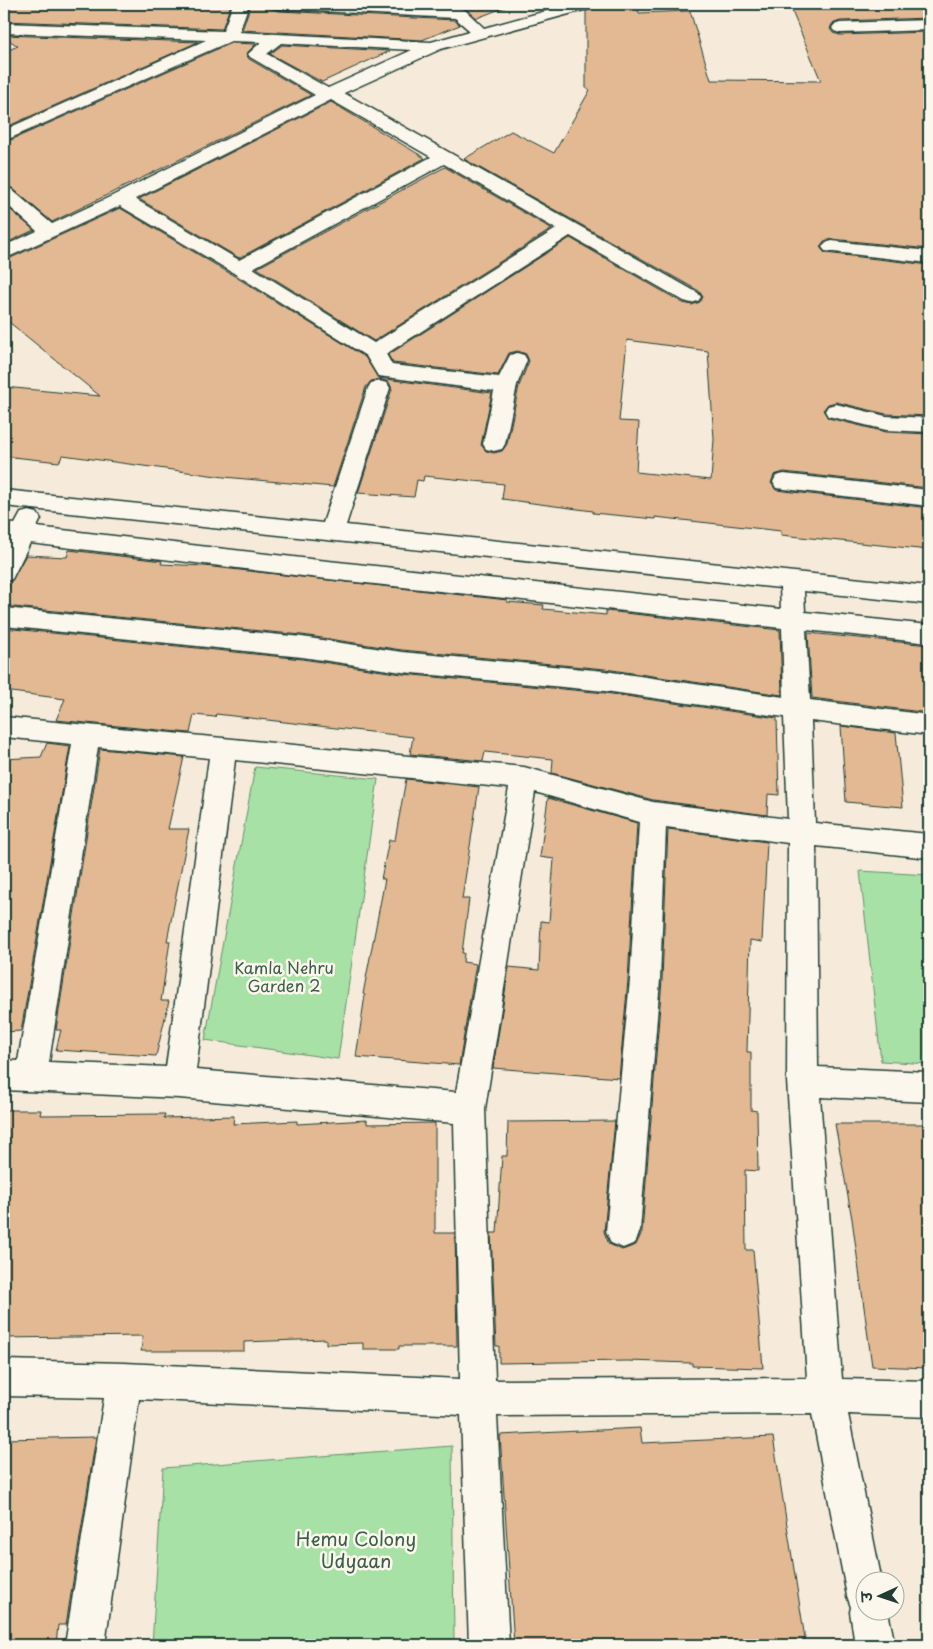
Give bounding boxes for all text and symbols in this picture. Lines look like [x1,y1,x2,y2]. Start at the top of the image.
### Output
park label: Kamla Nehru Garden 2 [234,955,334,997]
park label: Hemu Colony Udyaan [296,1524,416,1574]
north arrow [856,1572,906,1622]
text: उ [856,1590,877,1604]

